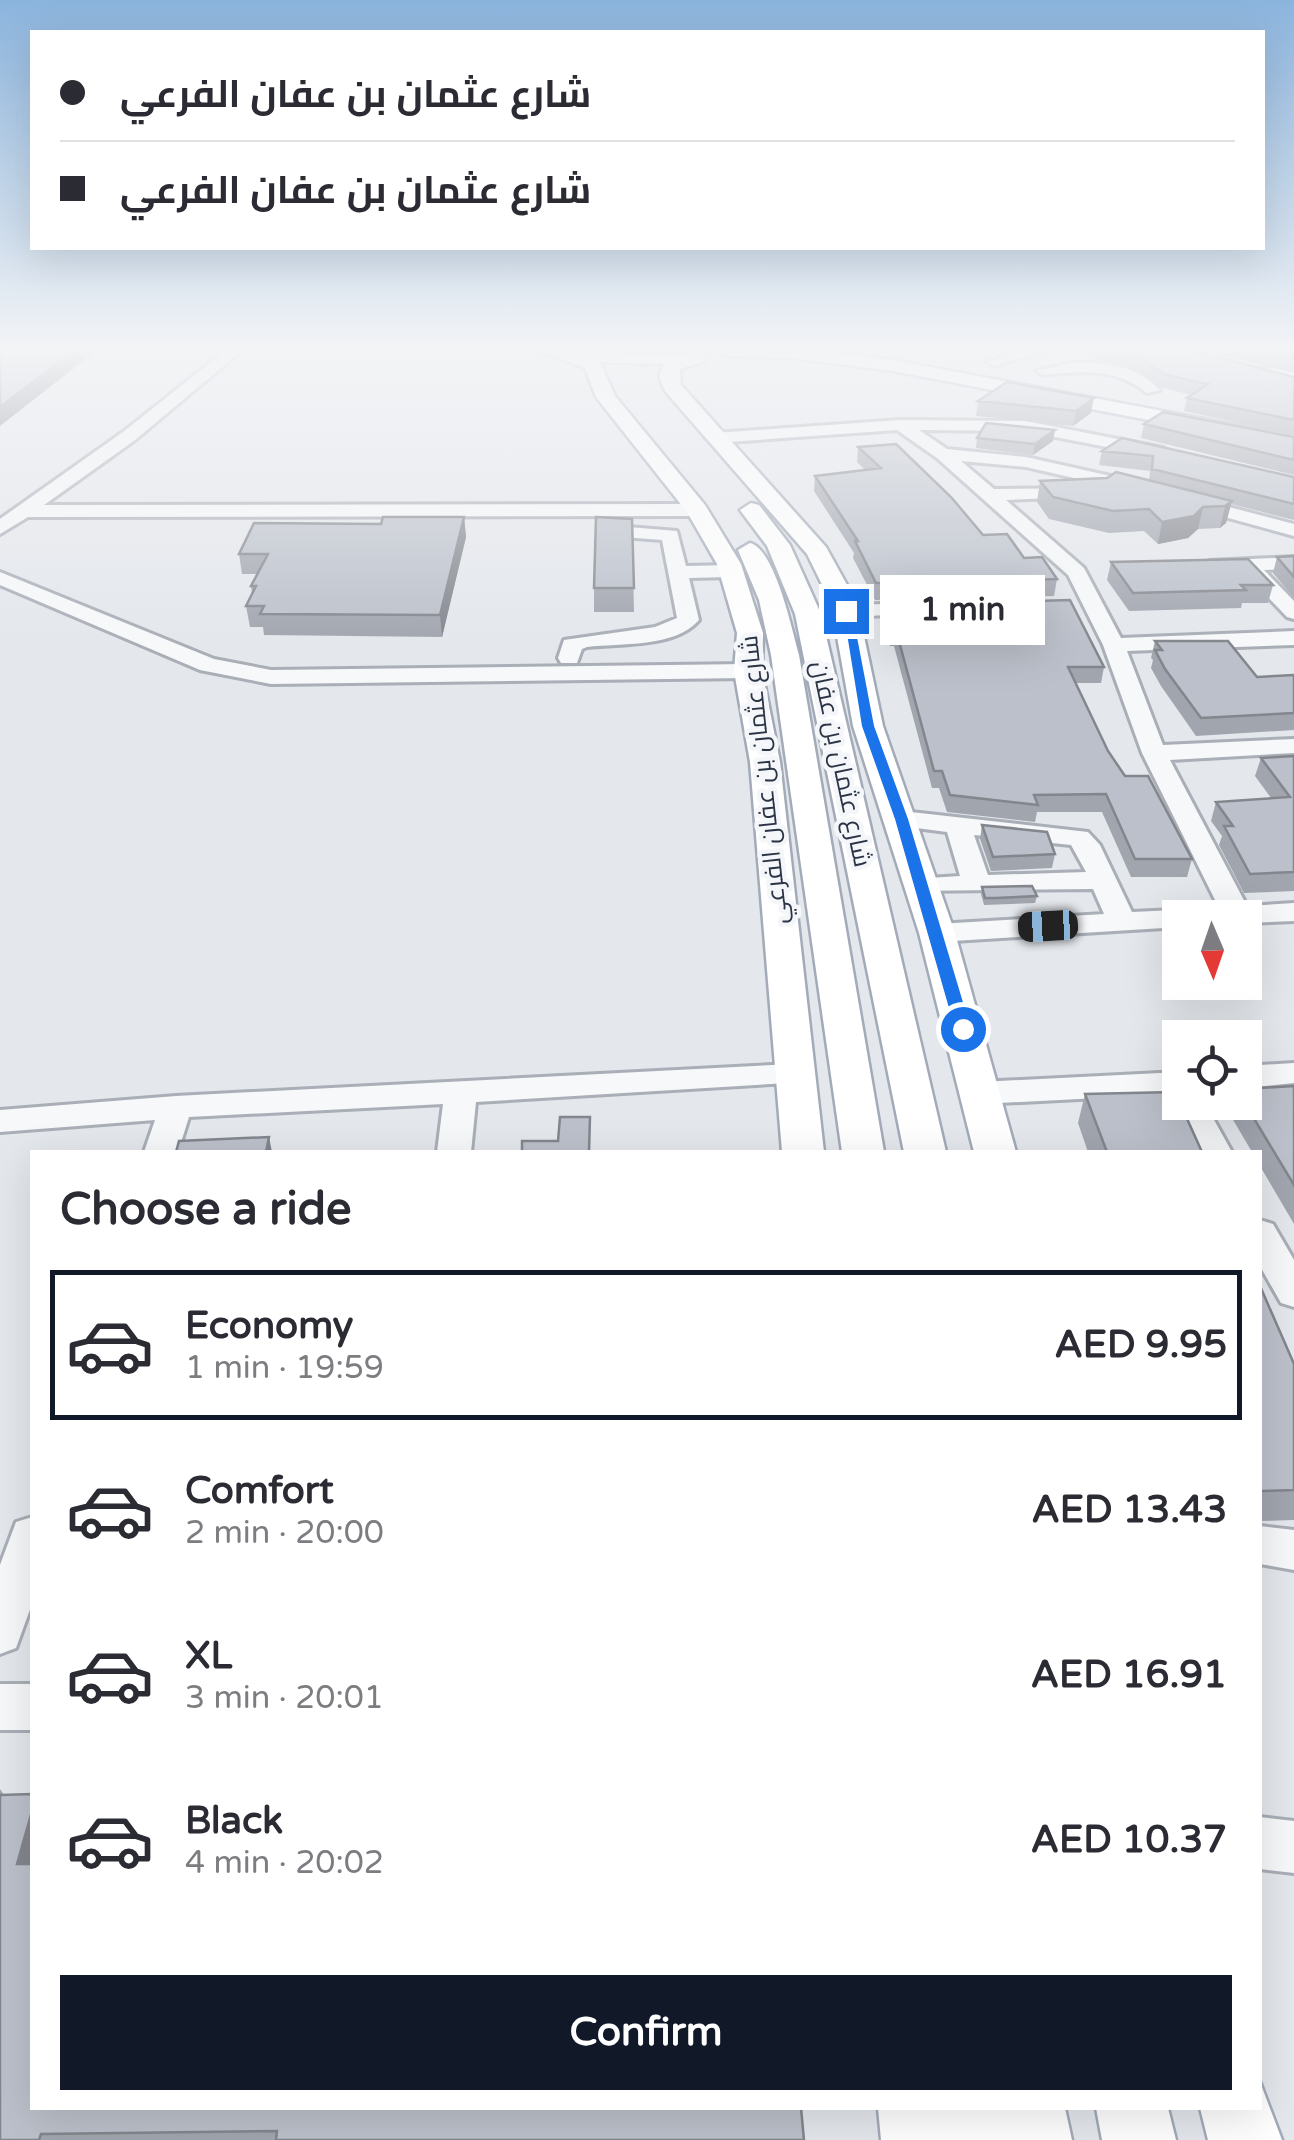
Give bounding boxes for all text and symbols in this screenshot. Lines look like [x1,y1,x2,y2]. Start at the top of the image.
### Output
text: شارع عثمان بن عفان الفرعي [120,72,591,118]
text: شارع عثمان بن عفان الفرعي [120,168,591,214]
callout: 1 min [881,576,1046,646]
route end [824,589,869,634]
text: 1 min [920,591,1005,629]
street label: شارع عثمان بن عفان الفرعي [734,634,798,926]
street label: شارع عثمان بن عفان [804,658,877,870]
north arrow [1162,900,1262,1000]
map controls [1162,900,1262,1120]
car [1017,909,1079,943]
route start [941,1007,986,1052]
button: locate [1162,1020,1262,1120]
text: Choose a ride [60,1183,351,1237]
icon: car [65,1300,155,1390]
text: Economy [185,1303,353,1349]
text: AED 9.95 [1055,1322,1227,1368]
text: 1 min · 19:59 [185,1349,384,1387]
icon: car [65,1465,155,1555]
text: Comfort [185,1468,334,1514]
text: AED 13.43 [1031,1487,1227,1533]
text: 2 min · 20:00 [185,1514,384,1552]
icon: car [65,1630,155,1720]
text: XL [185,1633,232,1679]
text: AED 16.91 [1031,1652,1227,1698]
text: 3 min · 20:01 [185,1679,384,1717]
icon: car [65,1795,155,1885]
text: Black [185,1798,283,1844]
text: AED 10.37 [1031,1817,1227,1863]
text: 4 min · 20:02 [185,1844,384,1882]
button: Confirm [60,1975,1232,2090]

